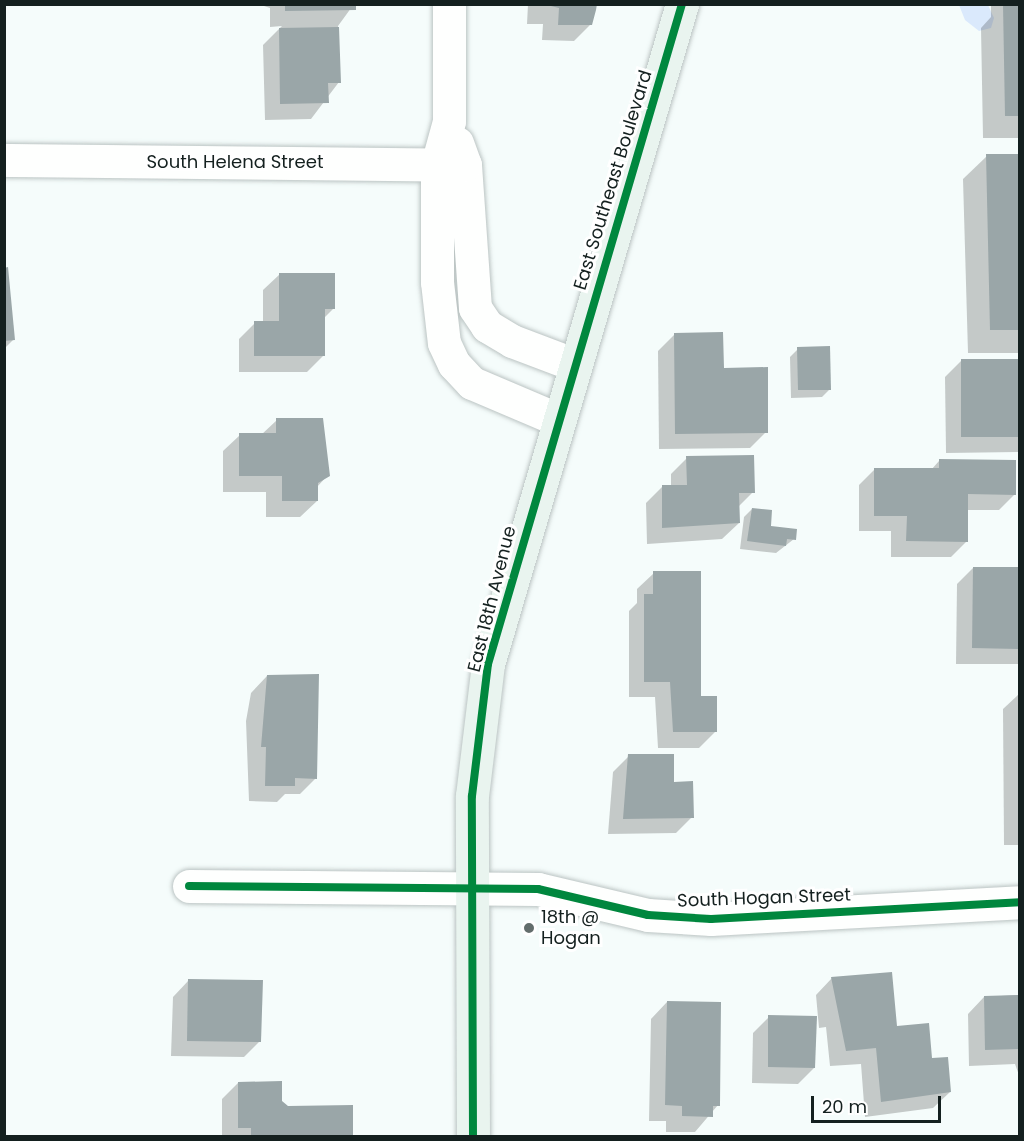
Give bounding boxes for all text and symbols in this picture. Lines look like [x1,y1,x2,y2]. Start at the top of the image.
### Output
street label: East Southeast Boulevard [569,67,657,293]
street label: South Helena Street [147,151,323,173]
street label: East 18th Avenue [463,524,521,674]
street label: South Hogan Street [677,884,851,912]
place label: 18th @ Hogan [541,907,601,950]
marker: 18th @ Hogan [522,921,536,935]
scale bar [814,1084,944,1122]
text: 20 m [822,1094,867,1119]

